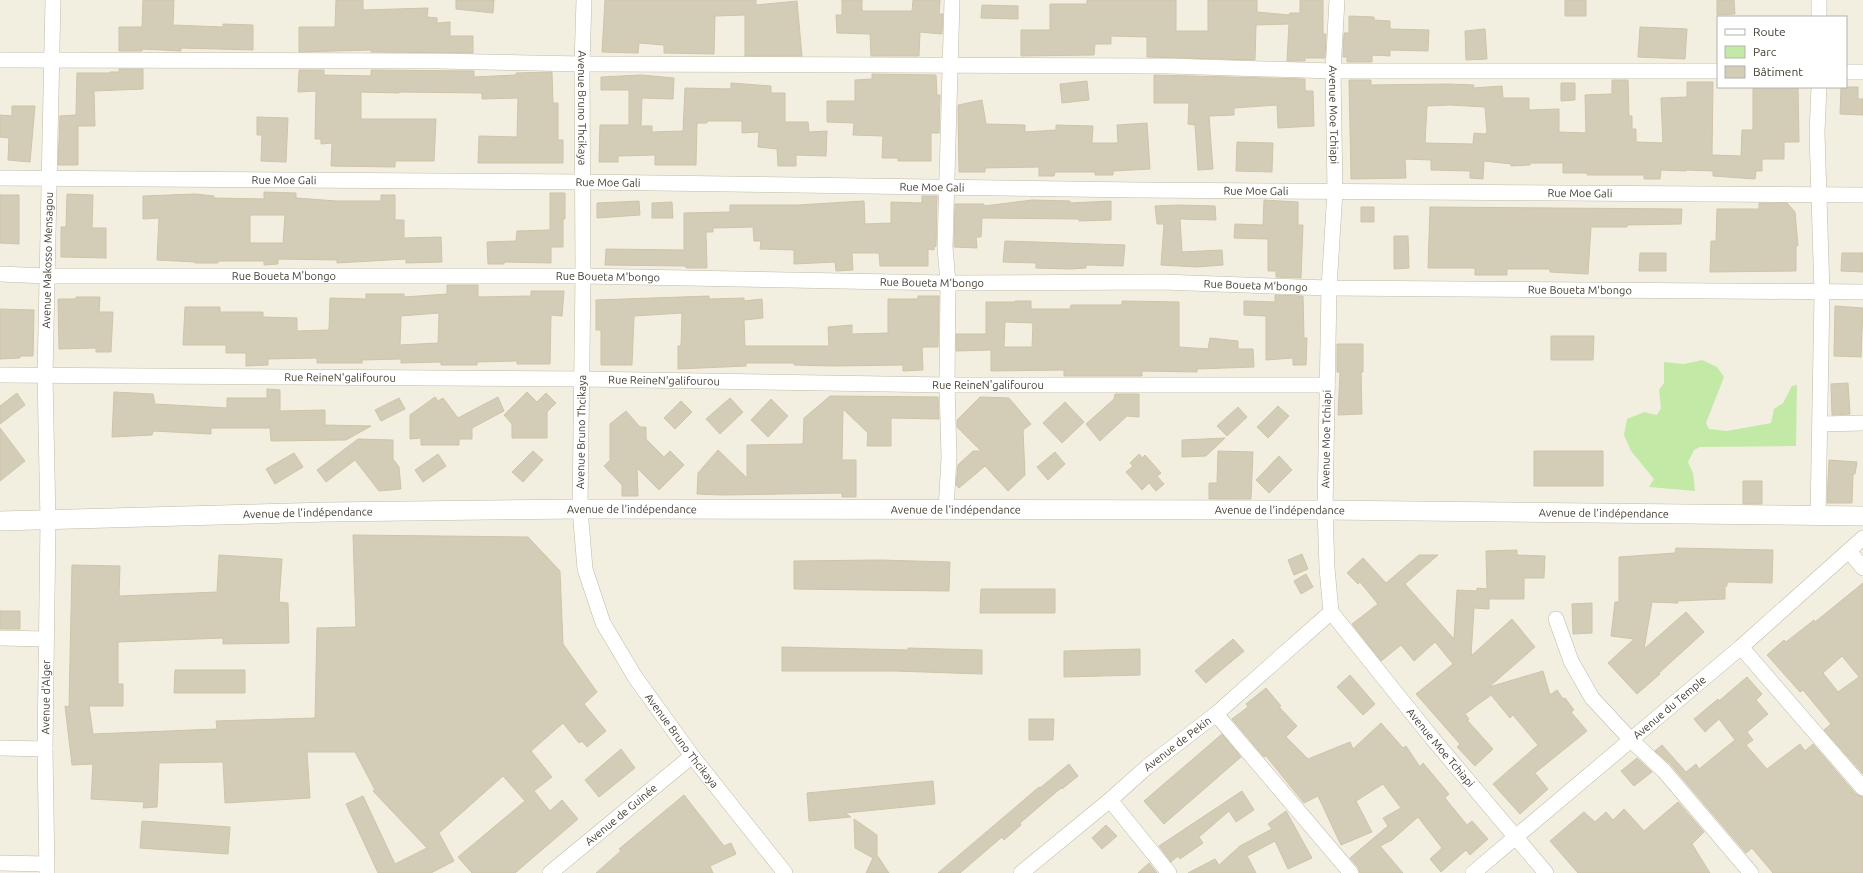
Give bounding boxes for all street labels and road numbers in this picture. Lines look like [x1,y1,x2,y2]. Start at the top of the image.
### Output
street label: Avenue Bruno Thcikaya [576,50,588,165]
street label: Avenue Moe Tchiapi [1327,65,1341,164]
street label: Rue Moe Gali [252,174,316,186]
street label: Rue Moe Gali [575,176,641,189]
street label: Rue Moe Gali [899,181,964,194]
street label: Rue Moe Gali [1223,185,1288,197]
street label: Rue Moe Gali [1547,187,1612,199]
street label: Avenue Makosso Mensagou [40,192,55,328]
street label: Rue Boueta M'bongo [232,270,336,282]
street label: Rue Boueta M'bongo [556,270,660,283]
street label: Rue Boueta M'bongo [880,276,984,289]
street label: Rue Boueta M'bongo [1204,278,1308,293]
street label: Rue Boueta M'bongo [1528,283,1632,296]
street label: Rue ReineN'galifourou [284,371,396,384]
street label: Rue ReineN'galifourou [608,373,720,387]
street label: Avenue Bruno Thcikaya [574,375,588,489]
street label: Rue ReineN'galifourou [932,379,1044,391]
street label: Avenue Moe Tchiapi [1319,390,1333,488]
street label: Avenue de l'indépendance [567,503,697,515]
street label: Avenue de l'indépendance [891,503,1021,516]
street label: Avenue de l'indépendance [1215,504,1345,516]
street label: Avenue de l'indépendance [243,505,373,520]
street label: Avenue de l'indépendance [1539,506,1669,520]
street label: Avenue d'Alger [39,659,52,734]
street label: Avenue du Temple [1631,673,1708,741]
street label: Avenue Bruno Thcikaya [643,691,721,790]
street label: Avenue Moe Tchiapi [1405,706,1477,789]
street label: Avenue de Pekin [1141,714,1213,773]
street label: Avenue de Guinée [583,781,659,848]

